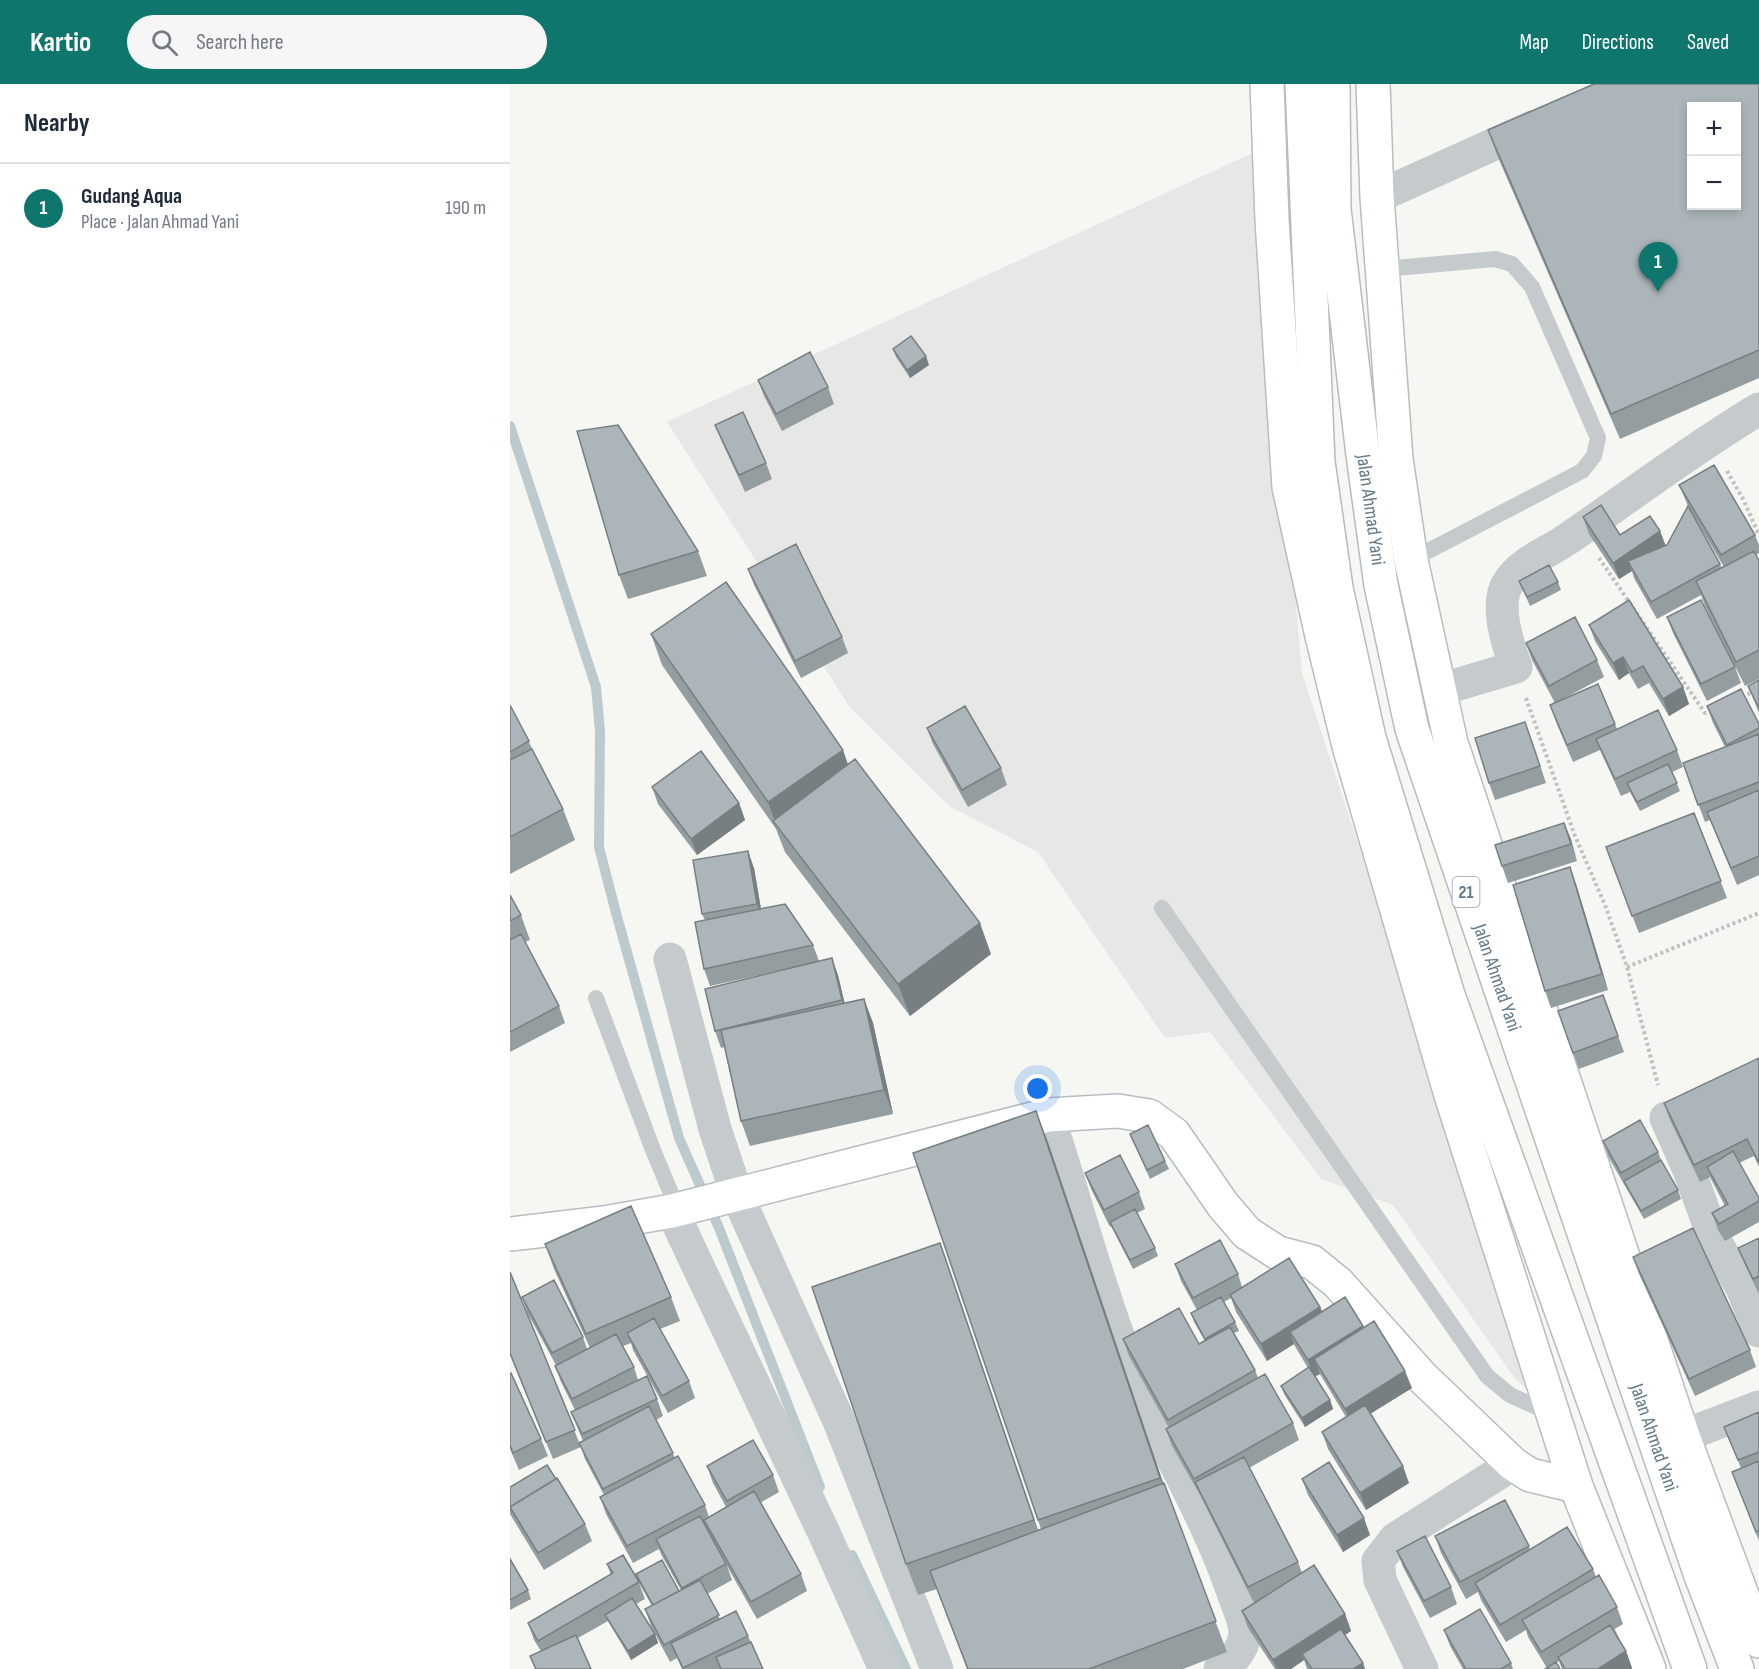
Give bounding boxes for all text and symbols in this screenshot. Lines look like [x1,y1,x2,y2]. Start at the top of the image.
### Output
search box [127,15,547,69]
text: Kartio [30,26,91,59]
icon: search [148,26,181,59]
text: Search here [196,29,284,56]
text: Map [1519,30,1549,55]
text: Directions [1582,30,1654,55]
text: Saved [1687,30,1729,55]
map controls [1687,102,1741,210]
button: + [1687,102,1741,156]
text: Nearby [24,108,90,139]
button: − [1687,156,1741,210]
text: Gudang Aqua [81,183,182,210]
text: 1 [40,196,47,220]
text: 190 m [445,196,486,220]
text: Place · Jalan Ahmad Yani [81,210,239,234]
pin: 1 [1638,242,1678,292]
street label: Jalan Ahmad Yani [1351,452,1390,567]
road number: 21 [1452,877,1480,907]
street label: Jalan Ahmad Yani [1467,920,1526,1035]
your location [1023,1074,1052,1103]
street label: Jalan Ahmad Yani [1624,1380,1683,1494]

